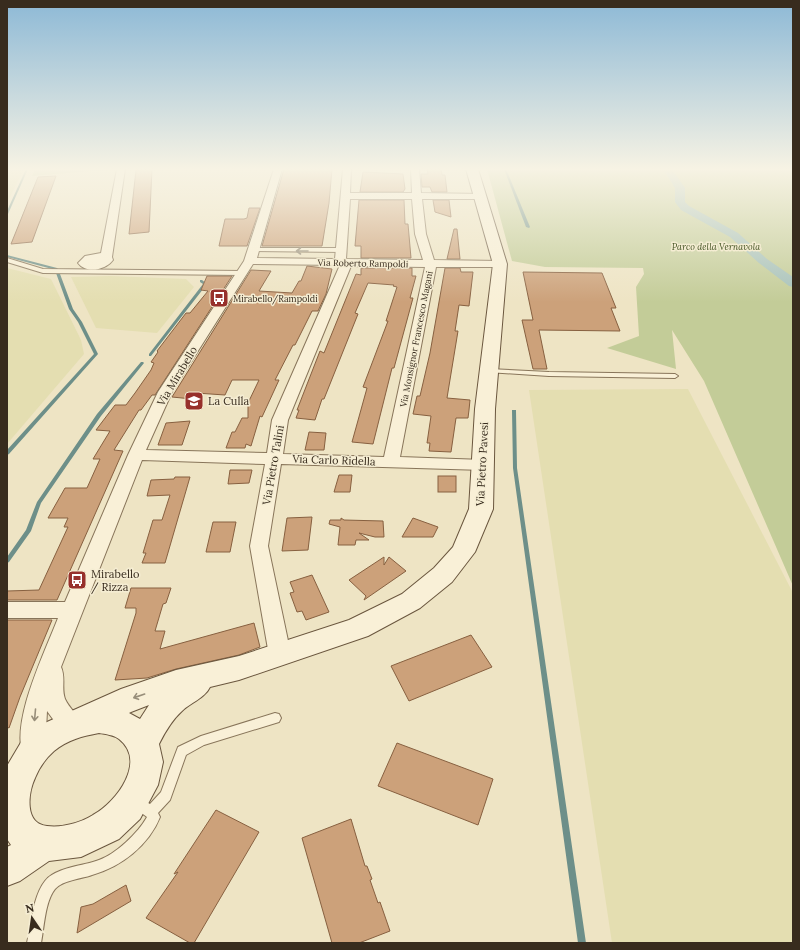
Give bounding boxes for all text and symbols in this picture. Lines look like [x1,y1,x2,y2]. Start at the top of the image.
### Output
park label: Parco della Vernavola [672,241,760,252]
one-way arrow [296,247,309,254]
street label: Via Roberto Rampoldi [317,257,409,269]
street label: Via Monsignor Francesco Magani [397,270,435,409]
bus stop icon: Mirabello/Rampoldi [208,287,230,309]
place label: Mirabello/Rampoldi [233,293,318,305]
street label: Via Mirabello [153,344,200,409]
school or university icon: La Culla [183,390,205,412]
place label: La Culla [208,394,249,408]
street label: Via Pietro Pavesi [473,422,491,507]
street label: Via Pietro Talini [259,424,287,507]
street label: Via Carlo Ridella [291,452,376,468]
place label: Mirabello / Rizza [91,567,139,595]
bus stop icon: Mirabello / Rizza [66,569,88,591]
one-way arrow [134,692,146,700]
one-way arrow [32,708,39,721]
north arrow [12,898,52,938]
text: N [24,900,36,916]

